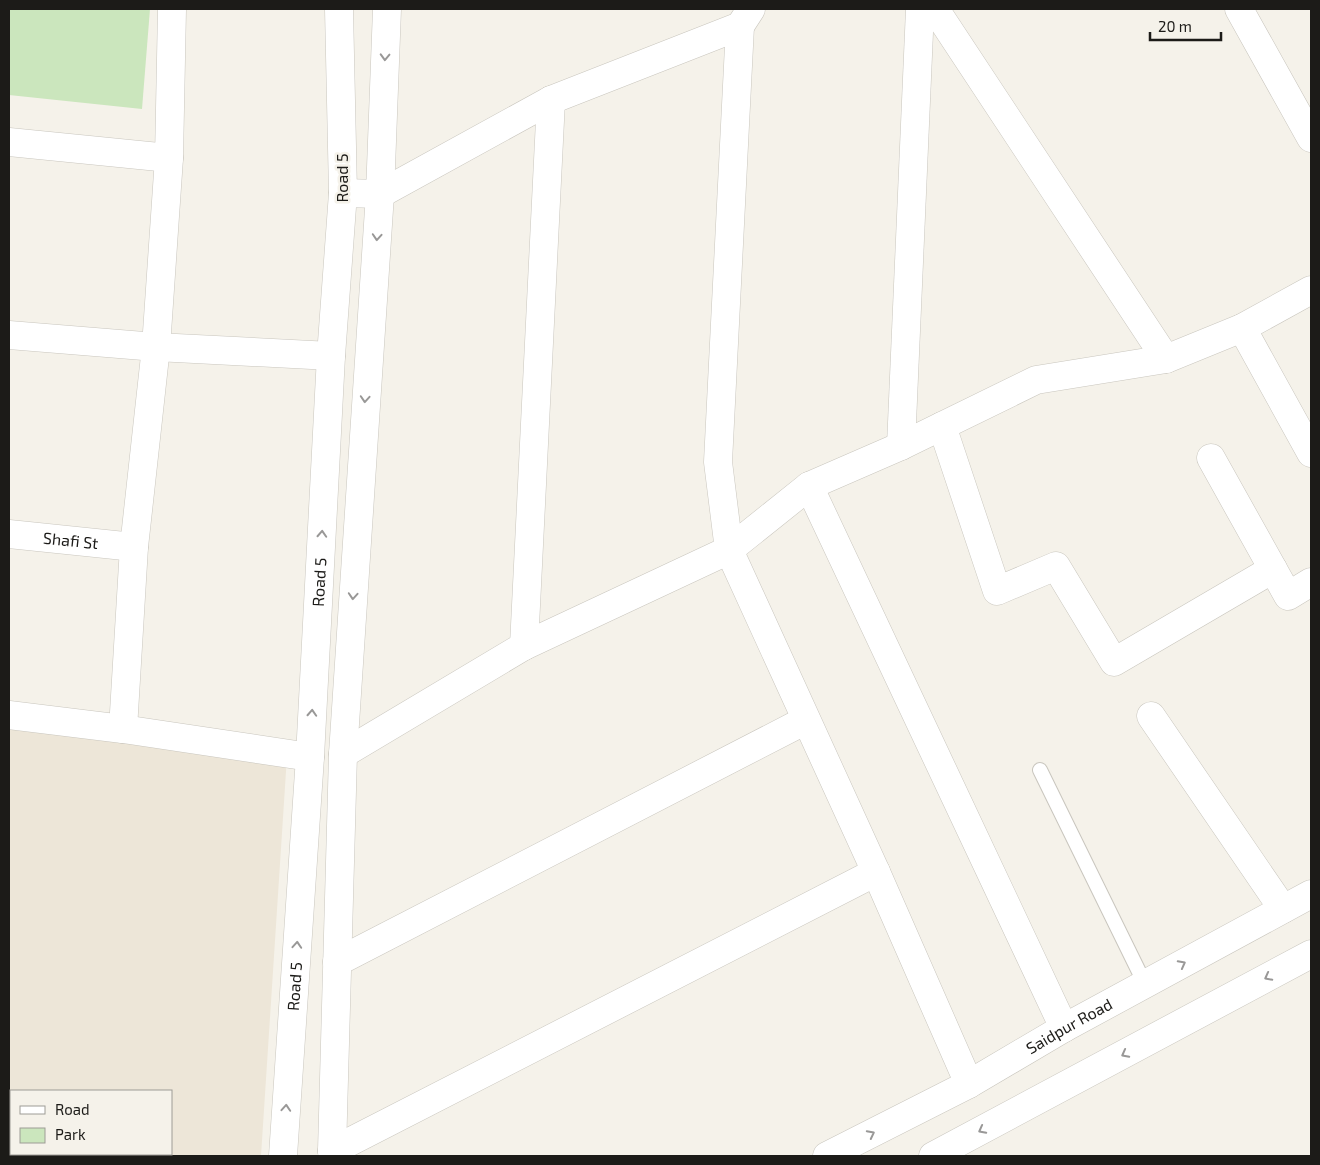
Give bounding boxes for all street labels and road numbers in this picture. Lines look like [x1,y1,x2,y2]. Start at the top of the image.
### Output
street label: Road 5 [332,154,351,203]
street label: Shafi St [42,528,99,552]
street label: Road 5 [308,557,329,607]
street label: Road 5 [283,961,305,1011]
street label: Saidpur Road [1022,994,1115,1057]

